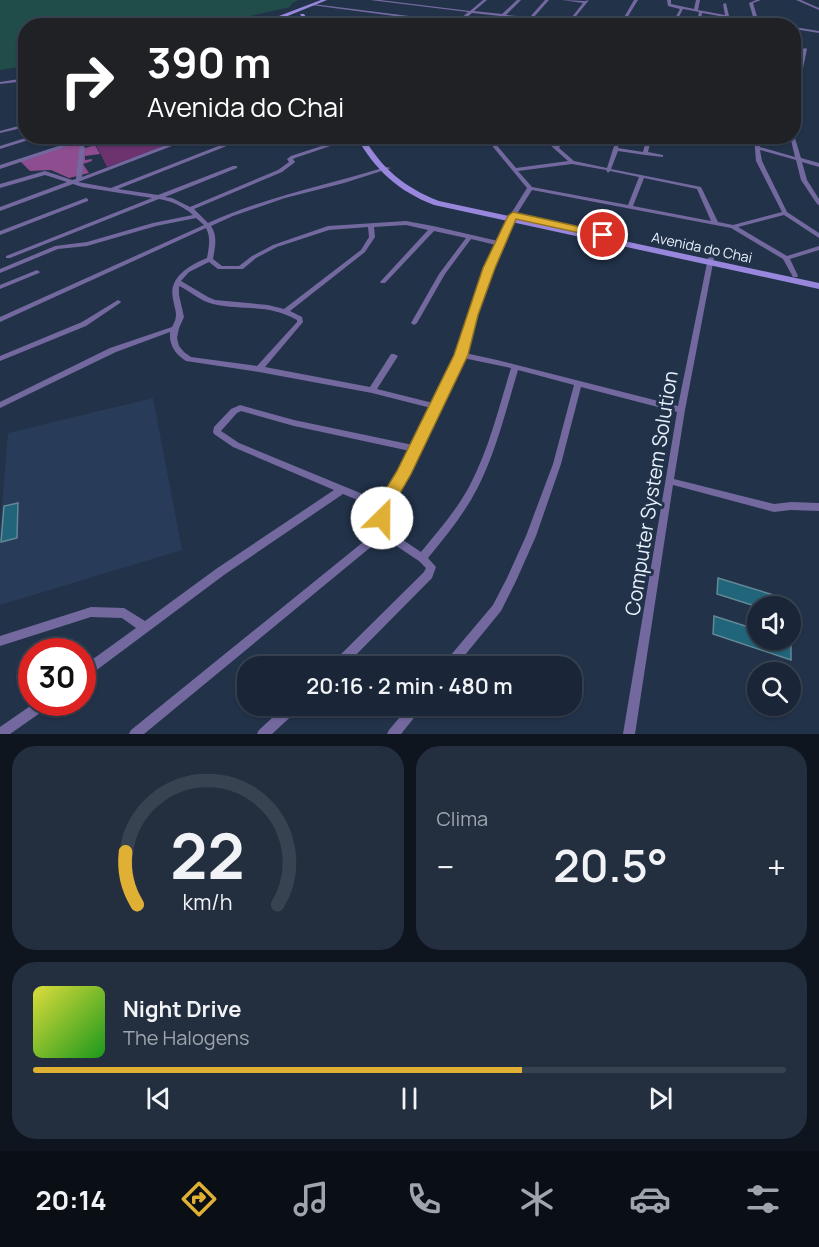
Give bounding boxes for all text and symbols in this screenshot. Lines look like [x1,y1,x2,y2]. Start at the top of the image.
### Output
text: 390 m [147,33,271,91]
icon: right [48,42,126,120]
text: Avenida do Chai [147,88,344,125]
pin [577,209,628,260]
icon: arrive [586,218,619,251]
street label: Avenida do Chai [650,227,754,267]
street label: Computer System Solution [618,369,684,617]
position arrow [350,486,414,550]
map controls [747,596,801,716]
button: sound [747,596,801,650]
speed limit sign: 30 [18,638,96,716]
button: search [747,662,801,716]
text: 20:16 · 2 min · 480 m [306,671,513,701]
text: Clima [437,805,488,832]
text: 22 [171,812,245,898]
text: 20.5° [553,834,668,896]
text: − [437,844,454,889]
text: + [767,844,786,889]
text: km/h [183,887,233,916]
text: Night Drive [123,994,242,1024]
text: The Halogens [123,1024,249,1051]
icon: previous [142,1082,175,1115]
icon: pause [393,1082,426,1115]
icon: next [644,1082,677,1115]
icon: directions [178,1178,220,1220]
icon: music [290,1178,332,1220]
icon: phone [403,1178,445,1220]
icon: climate [516,1178,558,1220]
icon: car [629,1178,671,1220]
icon: filters [742,1178,784,1220]
text: 20:14 [35,1181,107,1218]

